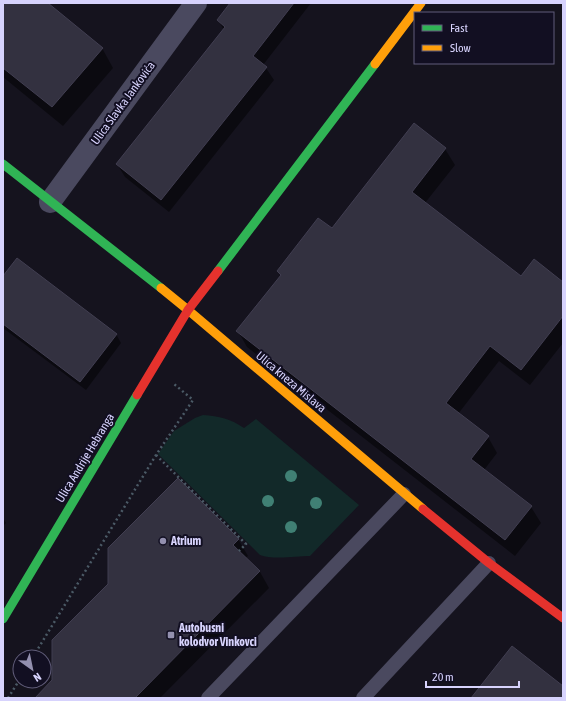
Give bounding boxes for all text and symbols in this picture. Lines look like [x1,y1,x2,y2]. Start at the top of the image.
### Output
legend [414,12,554,64]
text: Fast [450,21,468,35]
text: Slow [450,41,471,55]
street label: Ulica Slavka Jankovića [88,59,158,147]
street label: Ulica kneza Mislava [253,349,329,415]
street label: Ulica Andrije Hebranga [53,411,117,505]
place label: Atrium [170,534,201,548]
marker: Atrium [158,536,168,546]
place label: Autobusni kolodvor Vinkovci [178,621,257,649]
marker: Autobusni kolodvor Vinkovci [166,630,176,640]
north arrow [12,649,52,689]
scale bar [426,663,519,689]
text: 20 m [432,670,454,684]
text: N [31,671,43,684]

